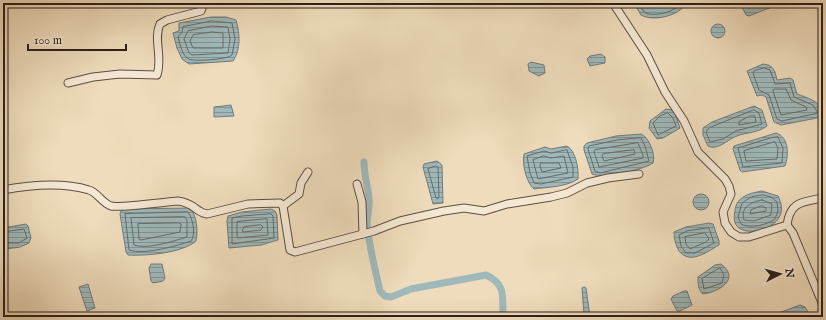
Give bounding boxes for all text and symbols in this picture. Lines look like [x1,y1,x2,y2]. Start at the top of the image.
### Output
scale bar [28,26,126,52]
text: 100 m [34,33,62,48]
north arrow [760,254,800,294]
text: N [781,267,796,279]

